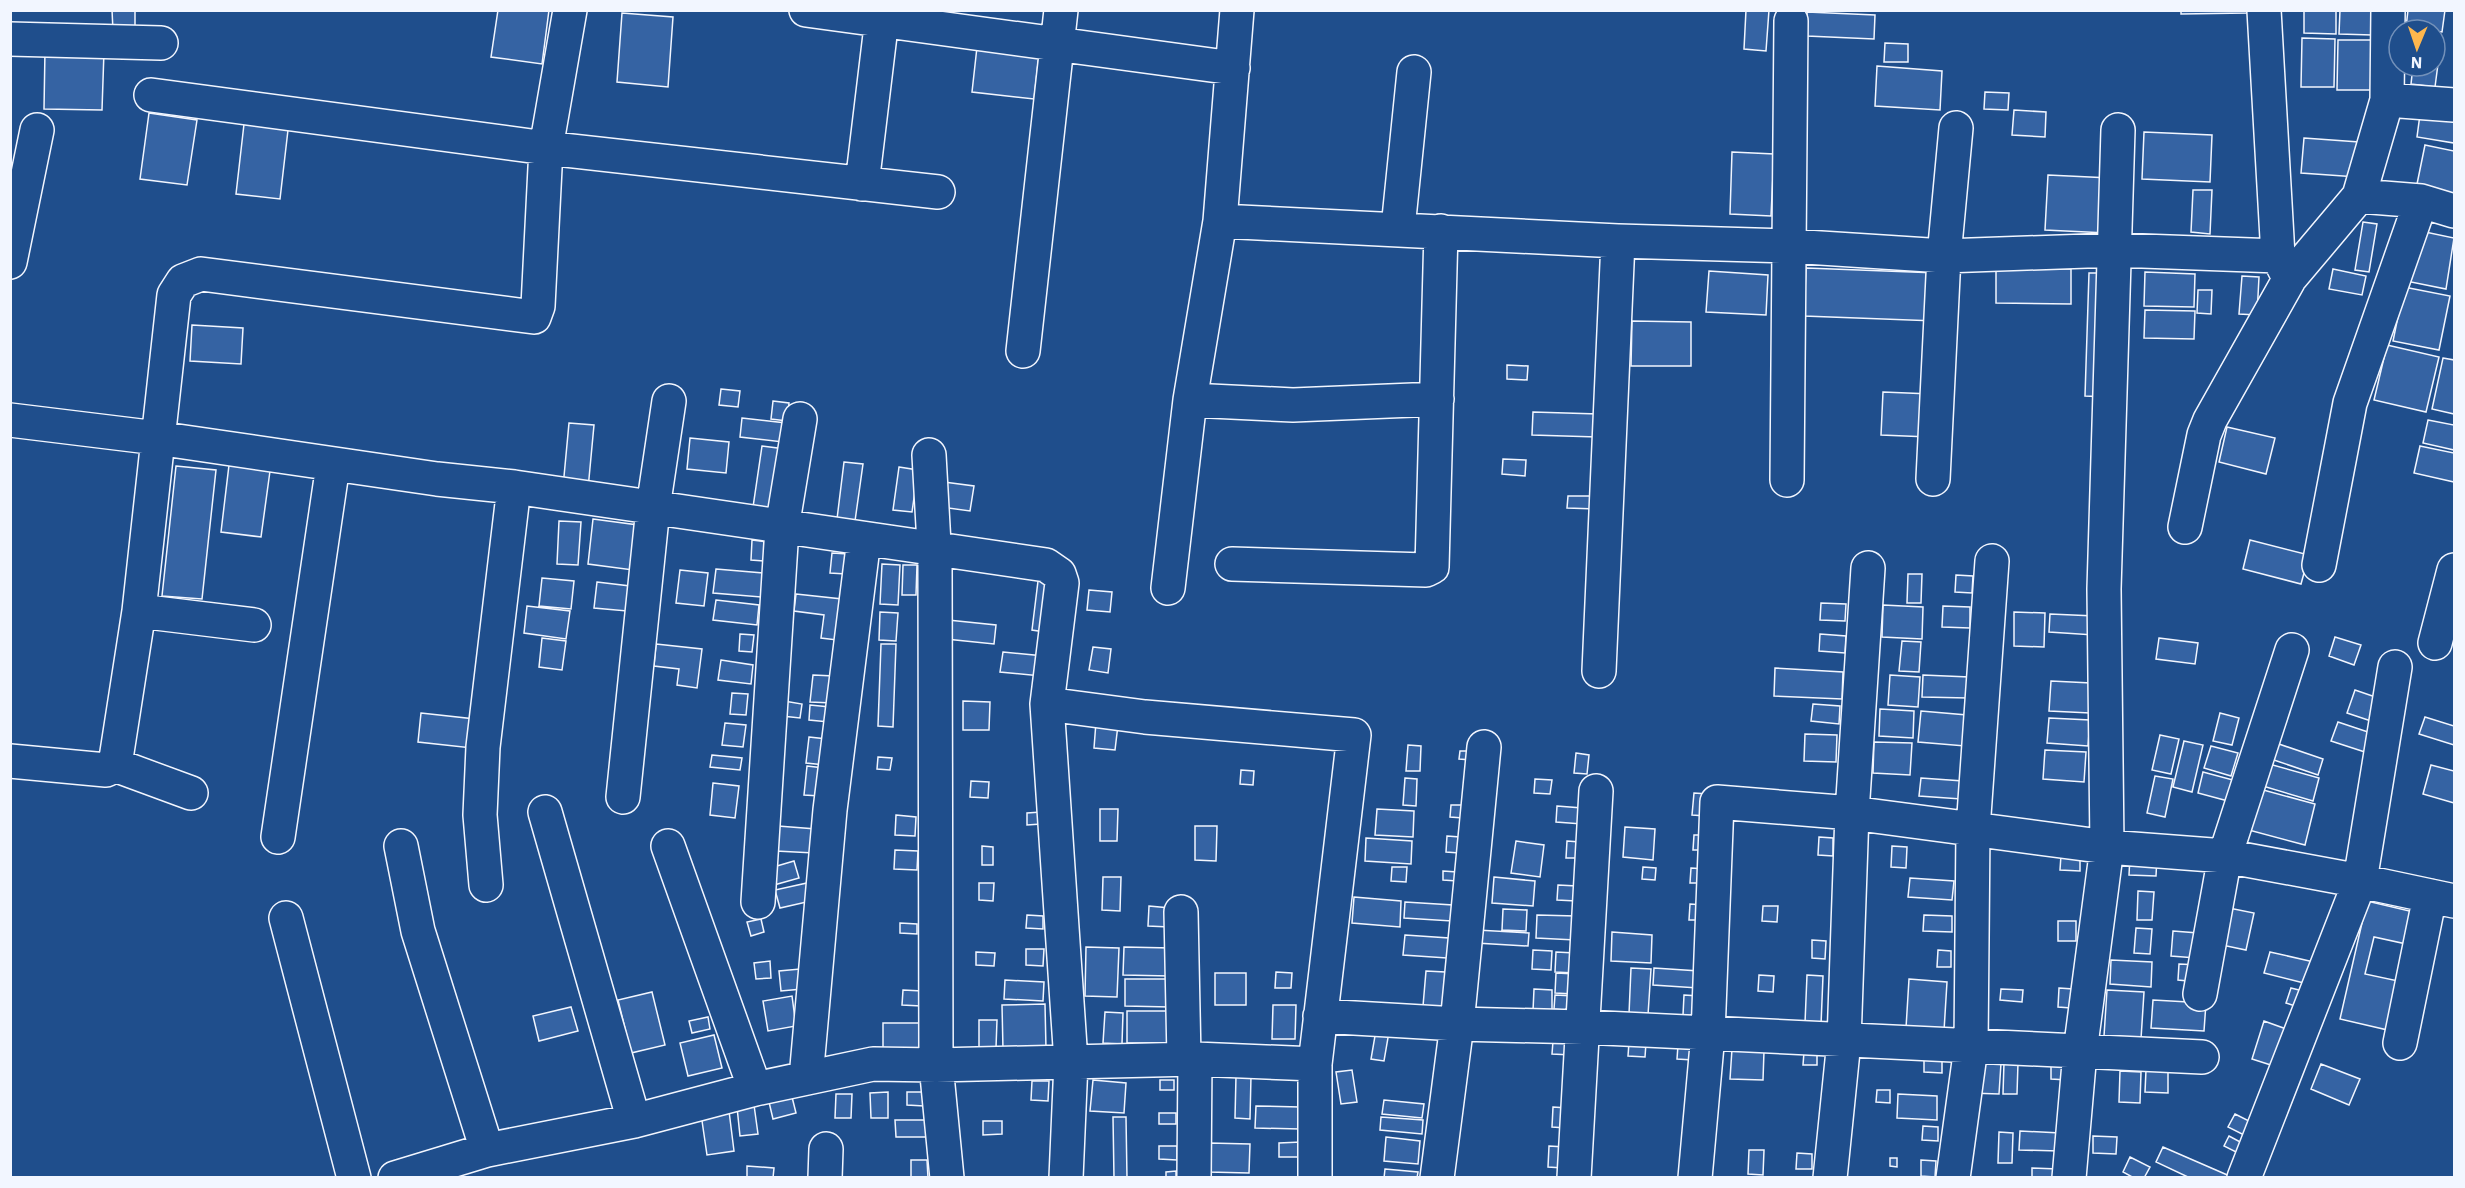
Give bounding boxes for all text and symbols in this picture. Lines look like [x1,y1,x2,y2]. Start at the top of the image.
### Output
north arrow [2387,18,2447,78]
text: N [2410,53,2423,73]

